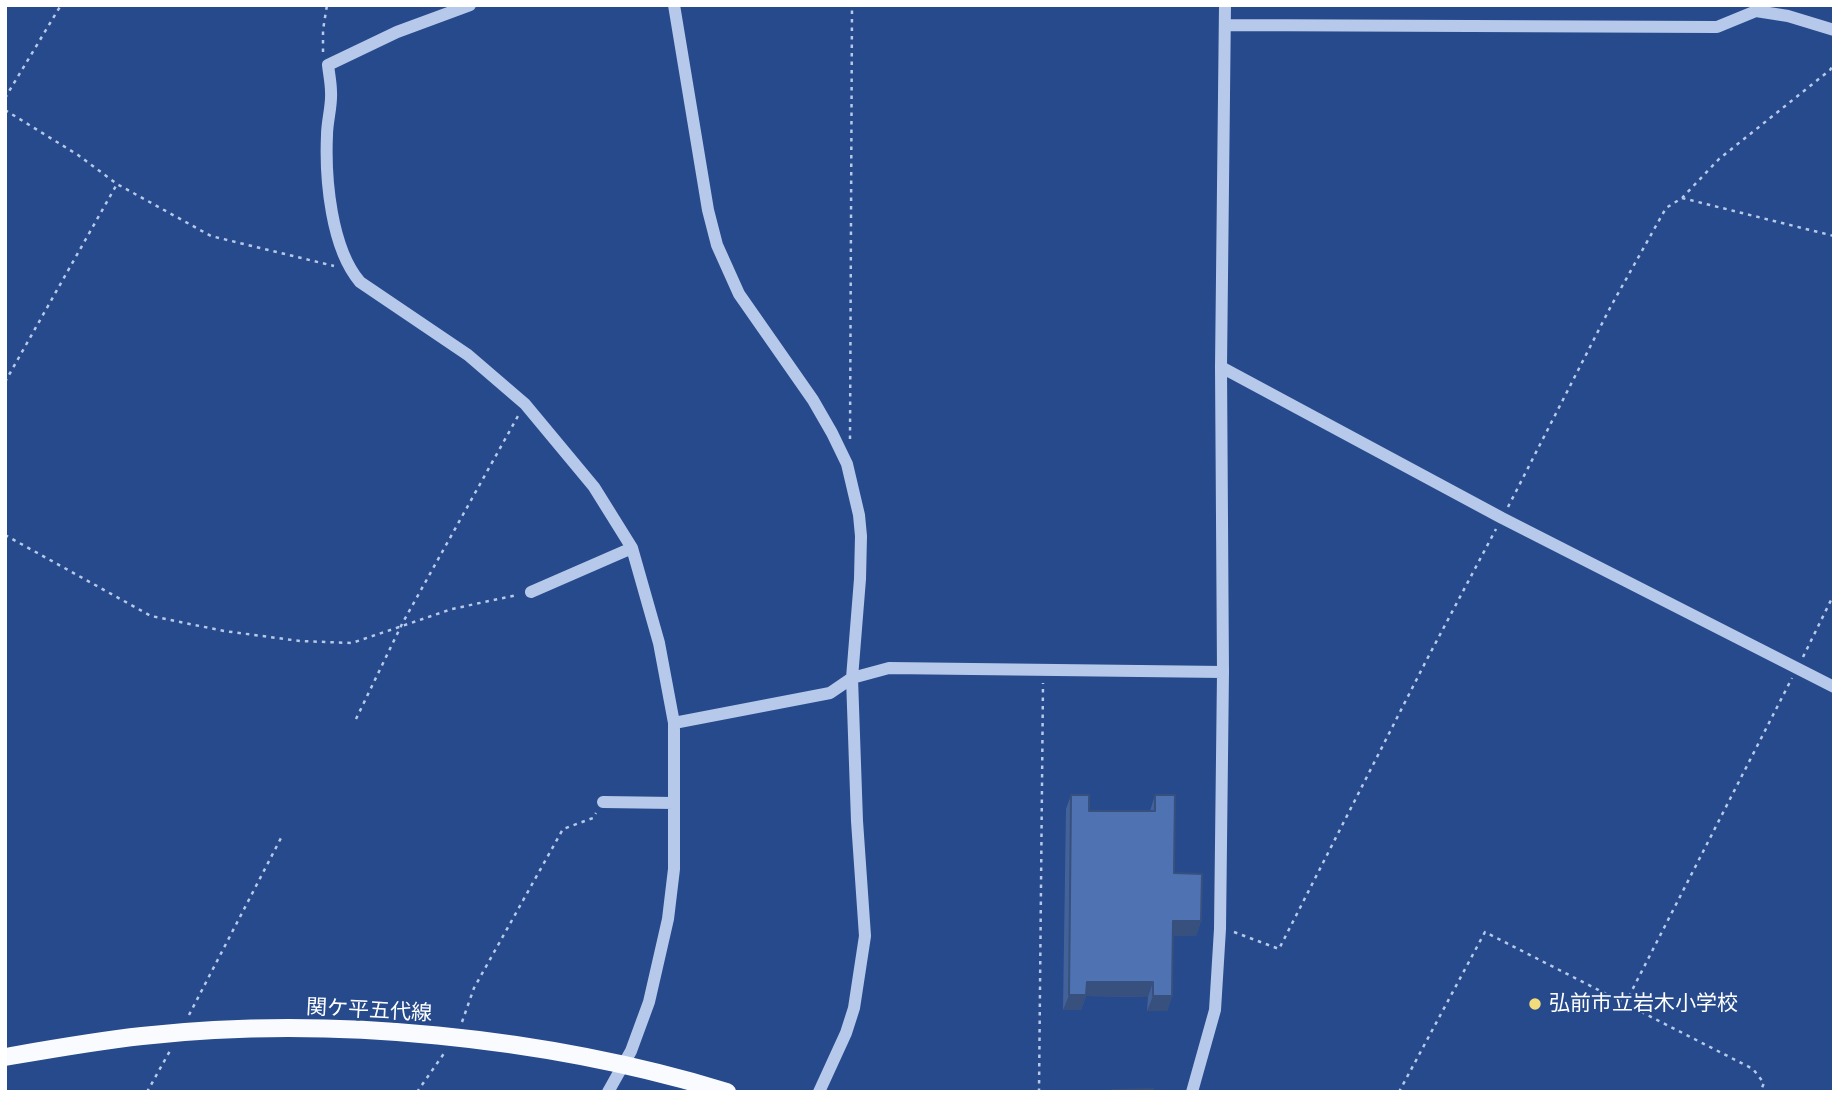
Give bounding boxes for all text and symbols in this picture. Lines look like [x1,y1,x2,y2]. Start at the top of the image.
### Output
place label: 弘前市立岩木小学校 [1549,991,1738,1017]
street label: 関ケ平五代線 [305,995,433,1027]
marker: 弘前市立岩木小学校 [1527,996,1543,1012]

